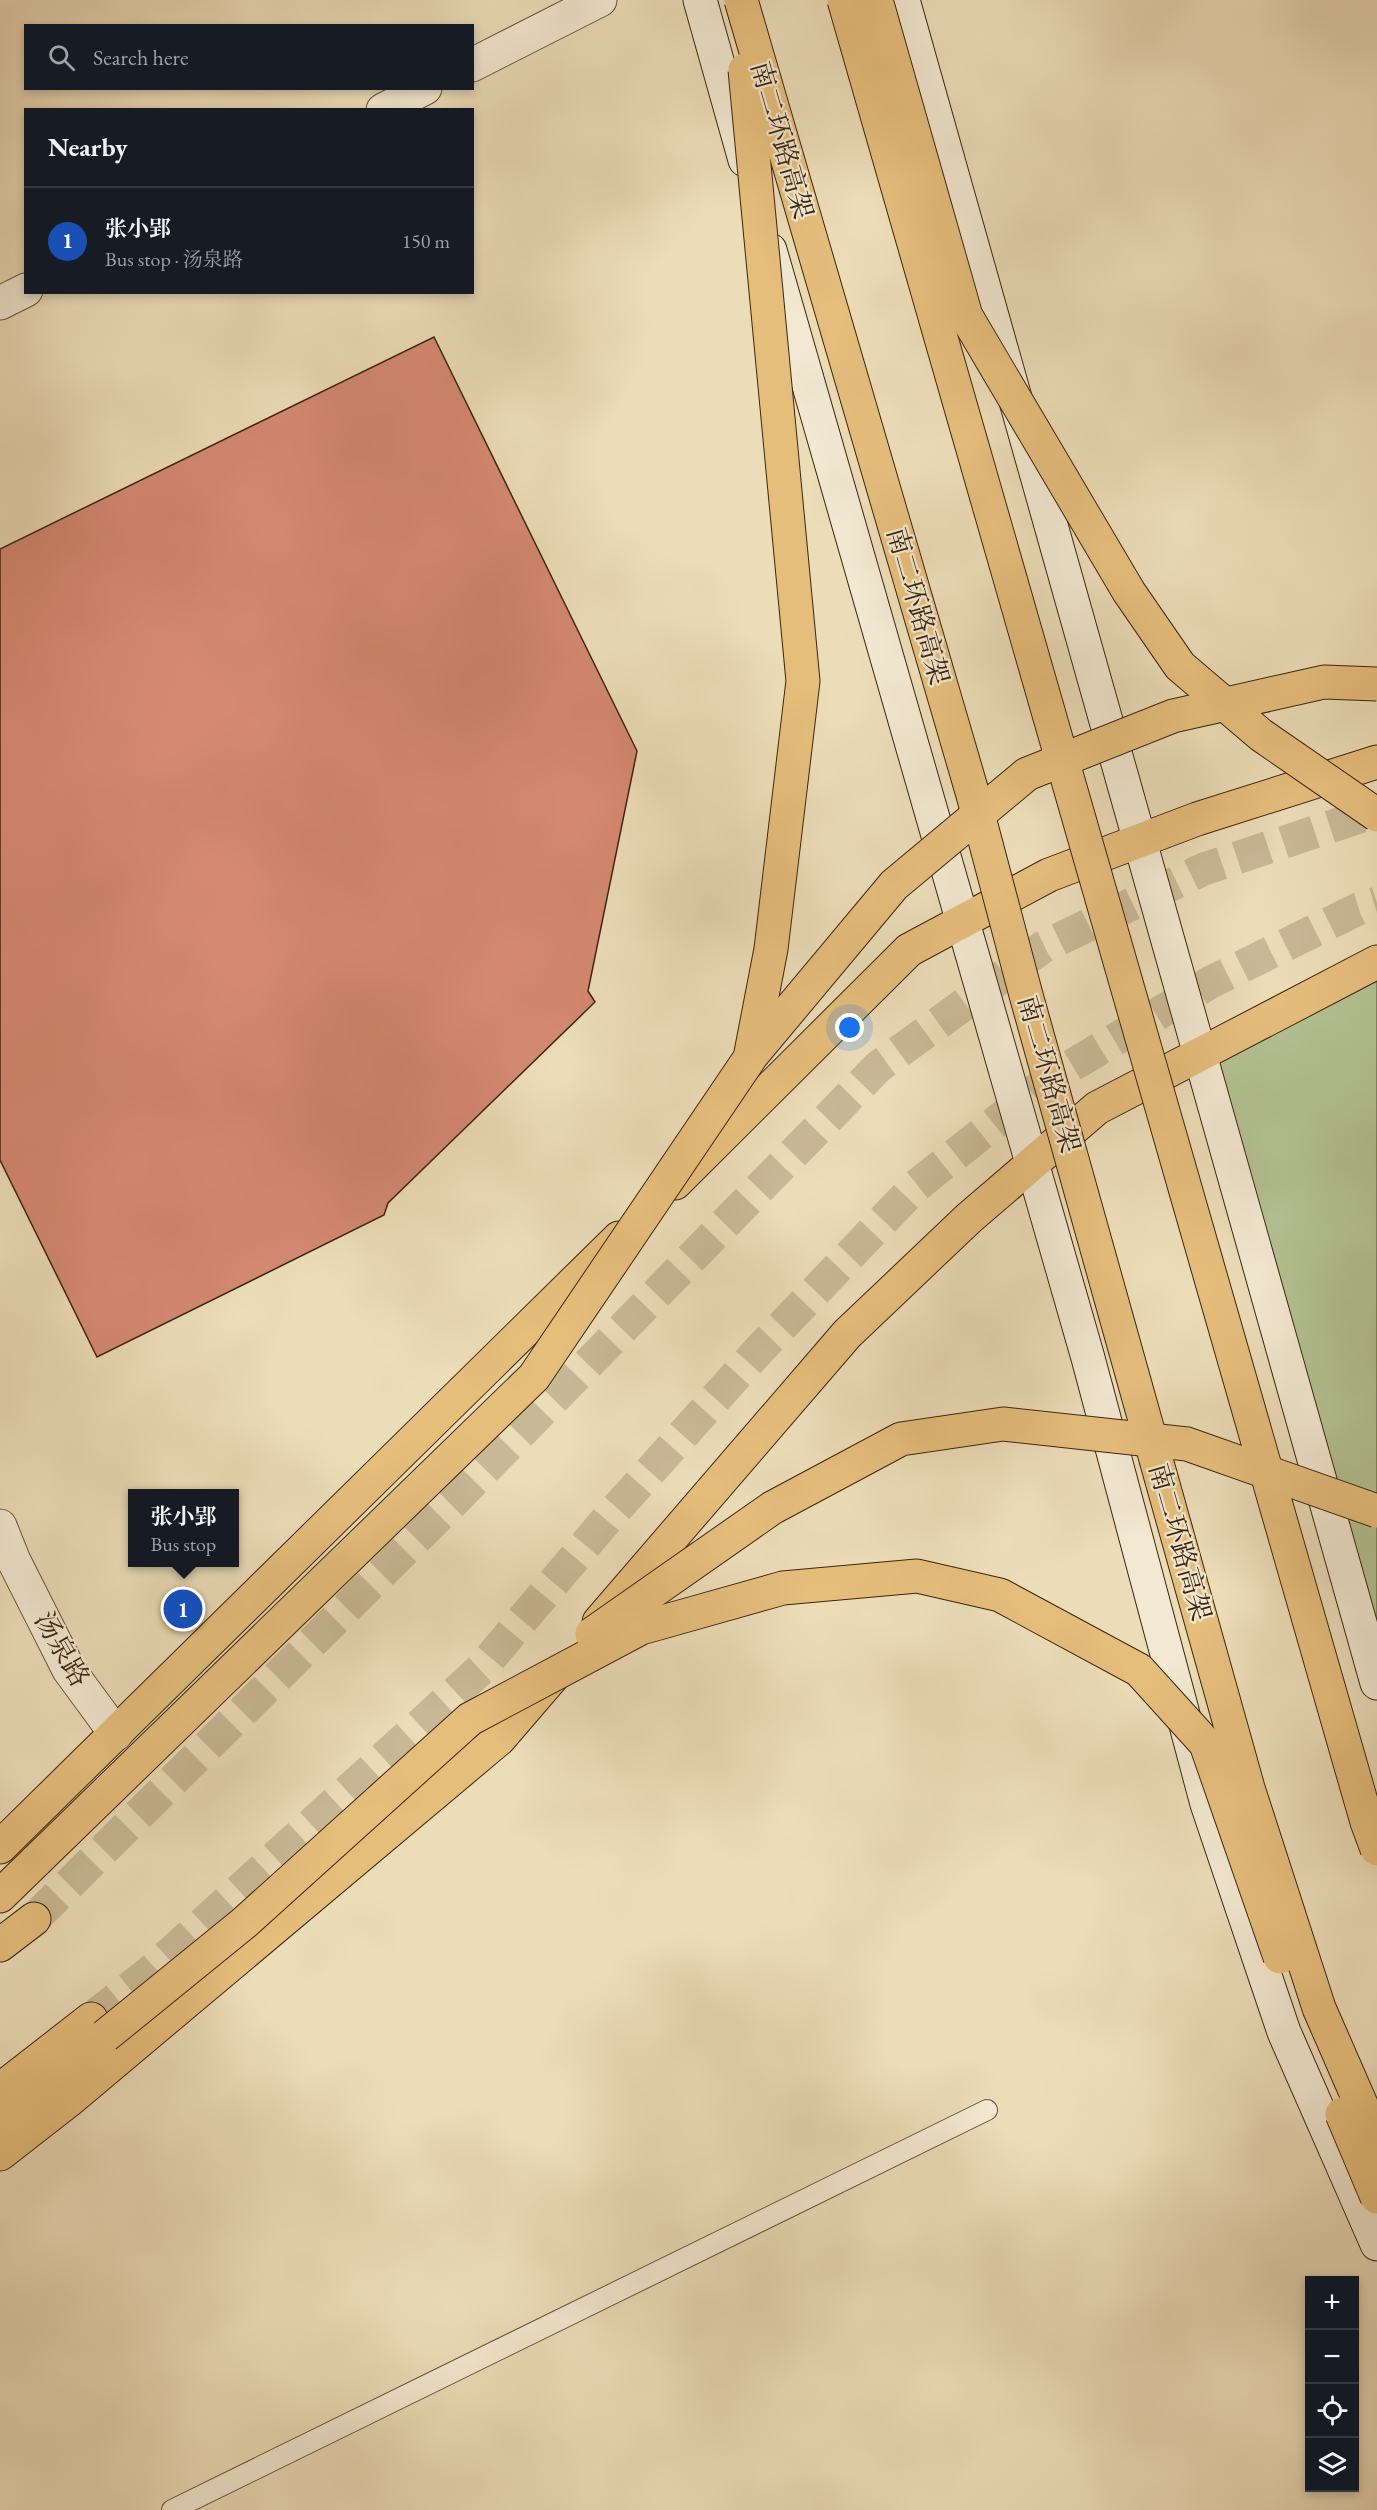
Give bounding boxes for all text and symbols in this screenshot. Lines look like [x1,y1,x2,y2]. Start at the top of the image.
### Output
search box [24,24,474,90]
icon: search [45,41,78,74]
text: Search here [93,43,188,72]
street label: 南二环路高架 [743,57,822,223]
text: Nearby [48,130,128,164]
text: 张小郢 [105,214,171,243]
text: 1 [62,228,73,254]
text: 150 m [402,228,450,254]
text: Bus stop · 汤泉路 [105,246,243,272]
street label: 南二环路高架 [879,523,958,689]
street label: 南二环路高架 [1010,991,1089,1157]
your location [835,1013,864,1042]
street label: 南二环路高架 [1141,1459,1220,1625]
popup [128,1489,239,1567]
text: 张小郢 [150,1502,217,1531]
text: Bus stop [150,1531,216,1557]
pin: 1 [164,1586,202,1632]
street label: 汤泉路 [27,1605,98,1693]
map controls [1305,2276,1359,2492]
button: + [1305,2276,1359,2330]
button: − [1305,2330,1359,2384]
button: locate [1305,2384,1359,2438]
button: layers [1305,2438,1359,2492]

